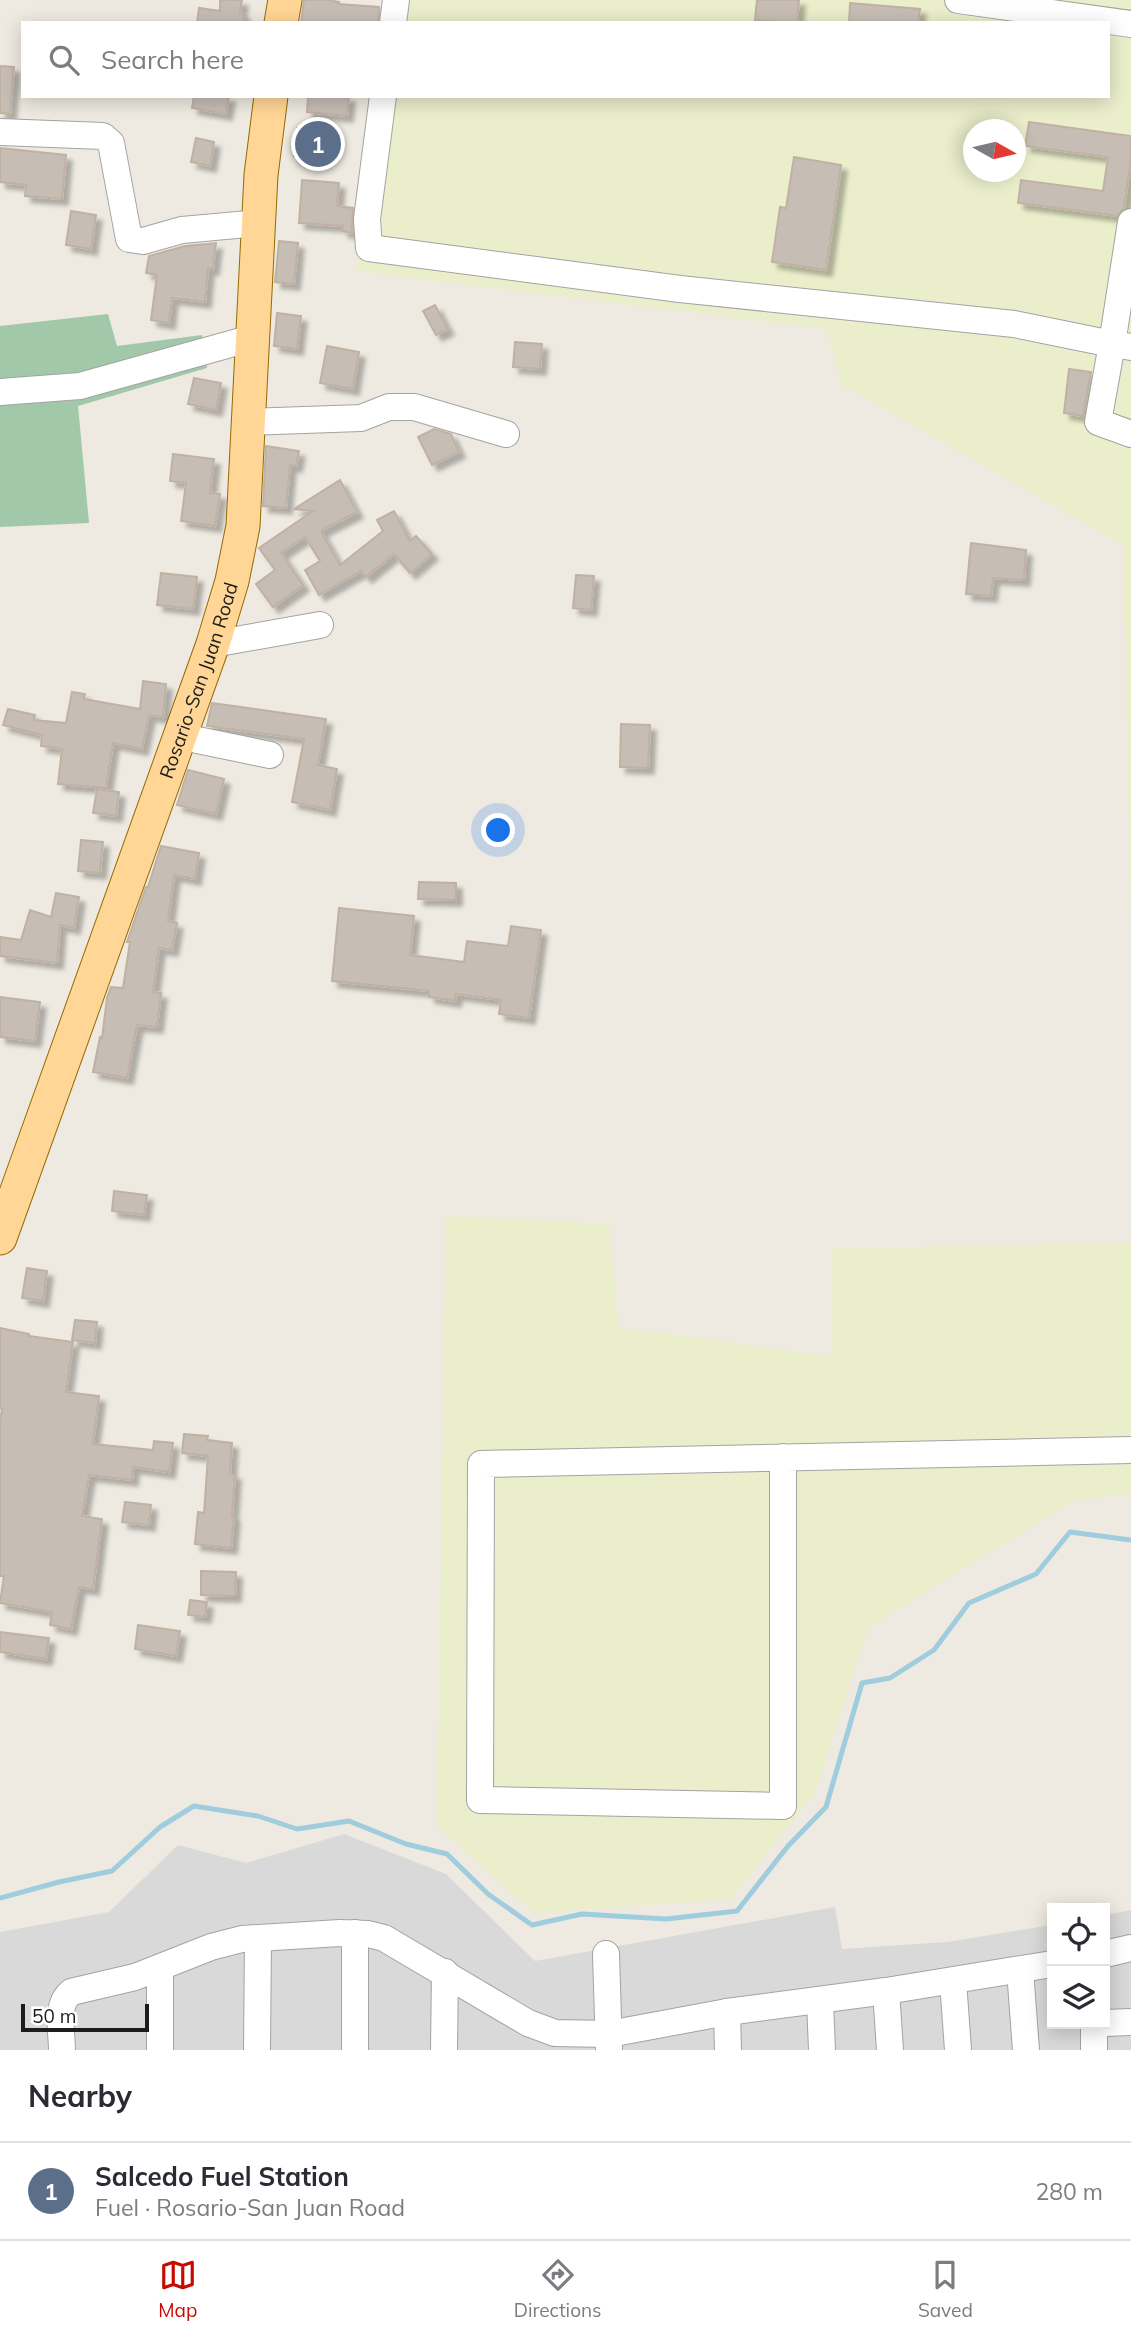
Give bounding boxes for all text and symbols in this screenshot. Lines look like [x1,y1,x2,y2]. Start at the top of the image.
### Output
search box [21,21,1110,98]
icon: search [45,41,83,79]
text: Search here [101,43,244,76]
pin: 1 [295,118,341,170]
north arrow [963,119,1026,182]
street label: Rosario-San Juan Road [154,579,243,782]
your location [481,813,515,847]
map controls [1047,1903,1110,2029]
button: locate [1047,1903,1110,1966]
button: layers [1047,1966,1110,2029]
scale bar [21,2001,149,2033]
text: 50 m [32,2004,76,2028]
text: Nearby [28,2077,132,2115]
text: Salcedo Fuel Station [95,2160,349,2193]
text: 1 [44,2177,58,2206]
text: 280 m [1035,2177,1103,2206]
text: Fuel · Rosario-San Juan Road [95,2193,405,2222]
tab: Map [158,2256,197,2322]
tab: Directions [514,2256,602,2322]
tab: Saved [918,2256,973,2322]

